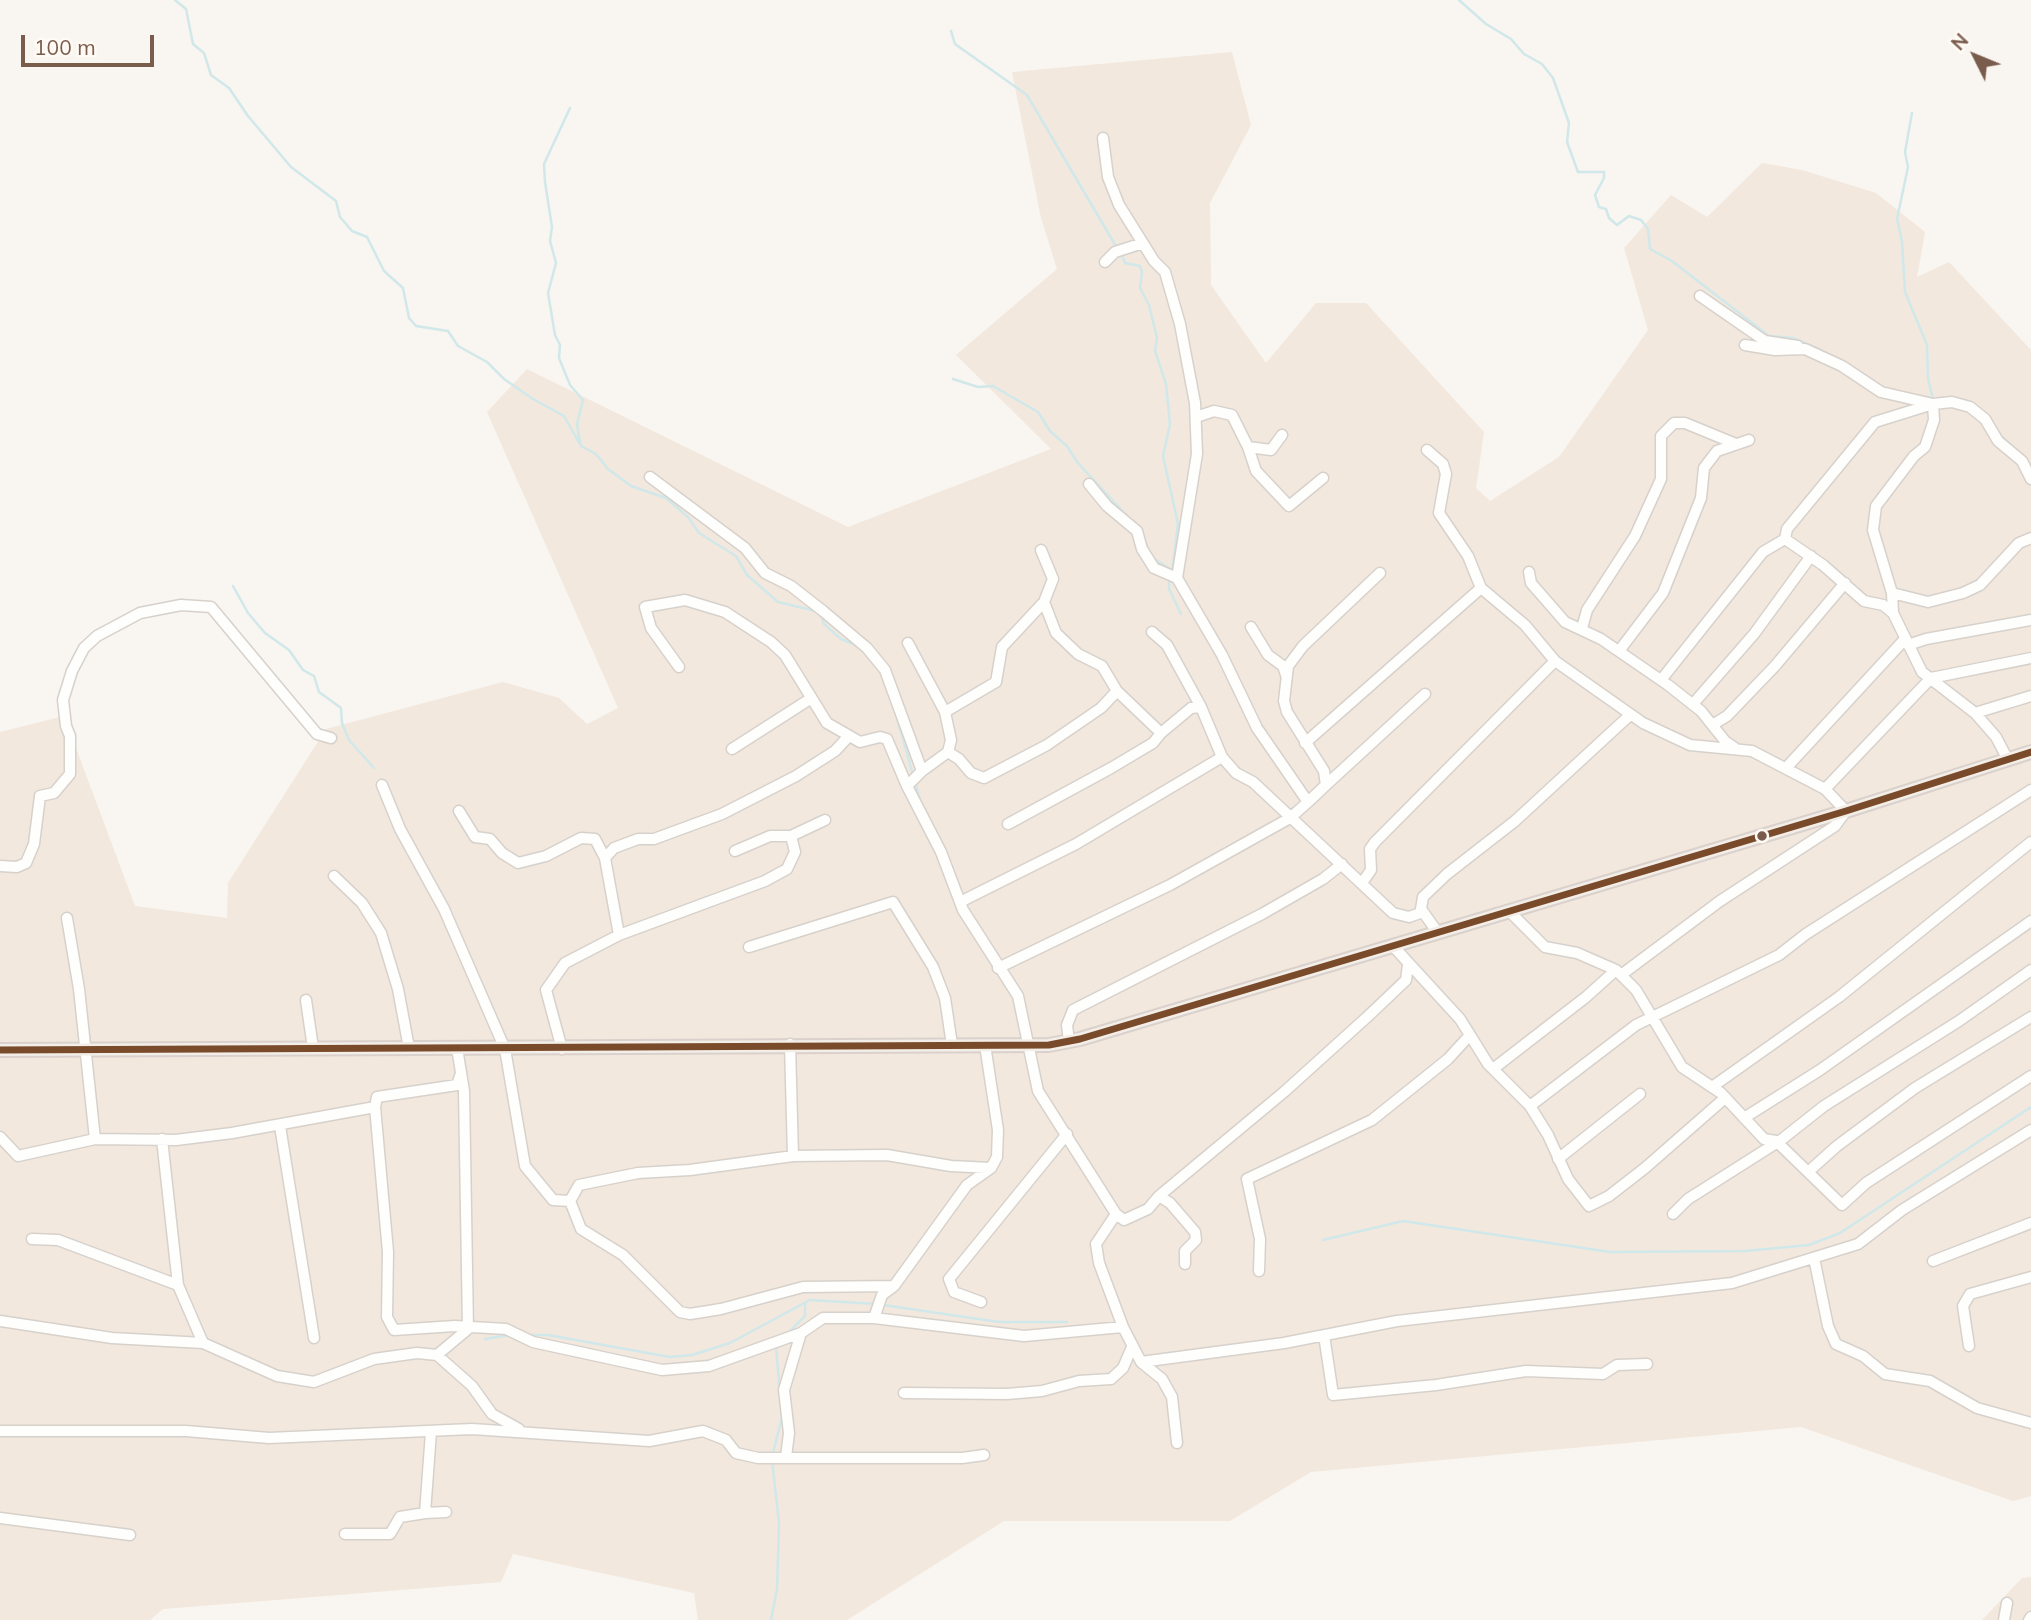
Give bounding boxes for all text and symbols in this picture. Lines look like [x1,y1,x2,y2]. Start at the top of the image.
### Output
scale bar [24,21,158,65]
north arrow [1940,21,2010,91]
text: N [1946,28,1973,55]
text: 100 m [34,34,96,60]
unlabelled marker [1755,829,1769,843]

